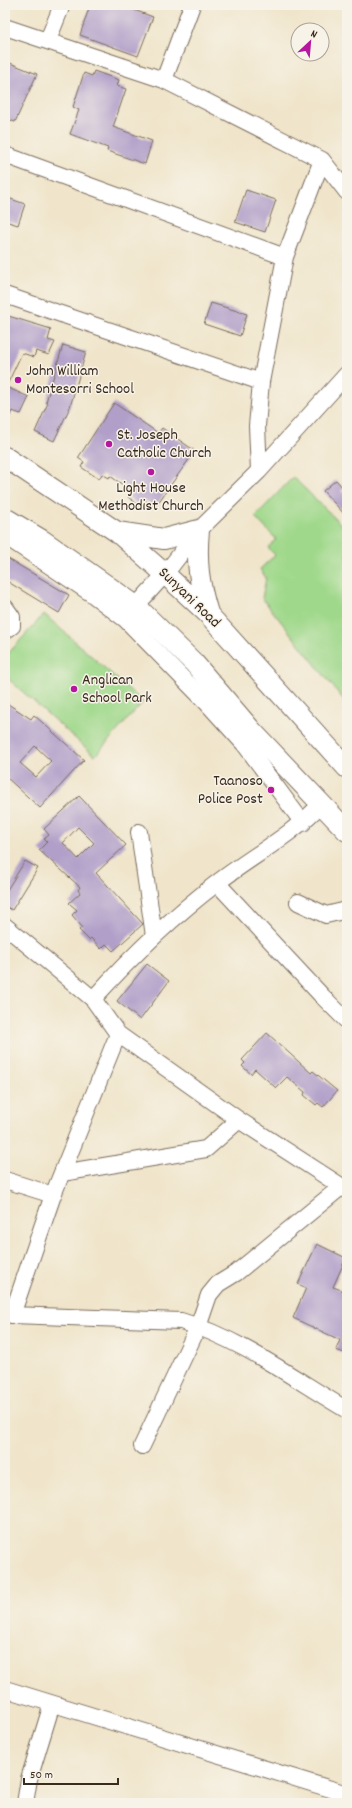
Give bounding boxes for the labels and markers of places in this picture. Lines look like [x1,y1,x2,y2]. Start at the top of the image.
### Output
place label: John William Montesorri School [26,360,134,401]
marker: John William Montesorri School [13,375,23,385]
place label: St. Joseph Catholic Church [117,424,211,465]
marker: St. Joseph Catholic Church [104,439,114,449]
marker: Light House Methodist Church [146,467,156,477]
place label: Light House Methodist Church [98,477,204,518]
place label: Anglican School Park [82,669,152,710]
marker: Anglican School Park [69,684,79,694]
place label: Taanoso Police Post [198,770,263,811]
marker: Taanoso Police Post [266,785,276,795]

